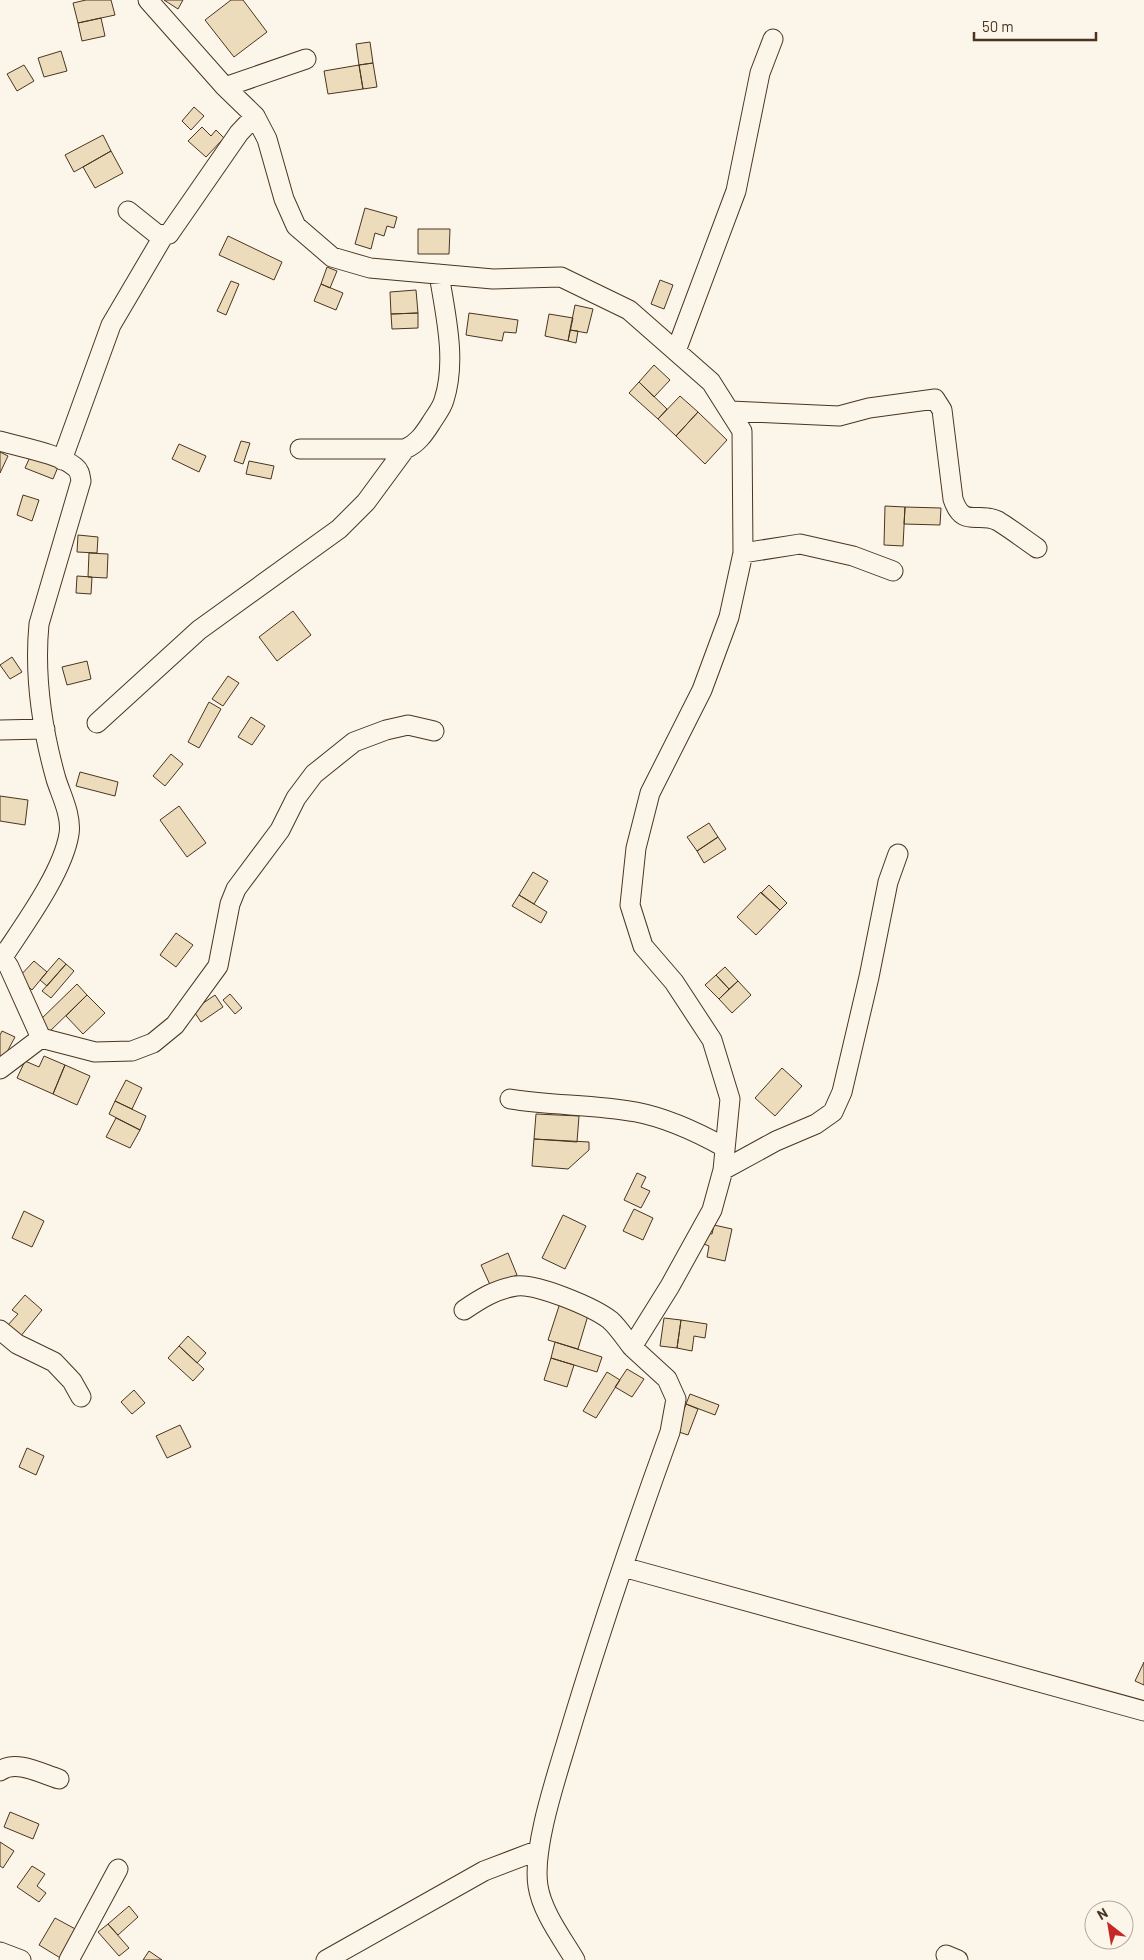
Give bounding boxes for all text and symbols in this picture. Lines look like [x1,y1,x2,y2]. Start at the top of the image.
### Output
scale bar [974,10,1096,42]
text: 50 m [982,17,1014,35]
north arrow [1084,1900,1134,1950]
text: N [1094,1904,1110,1923]

